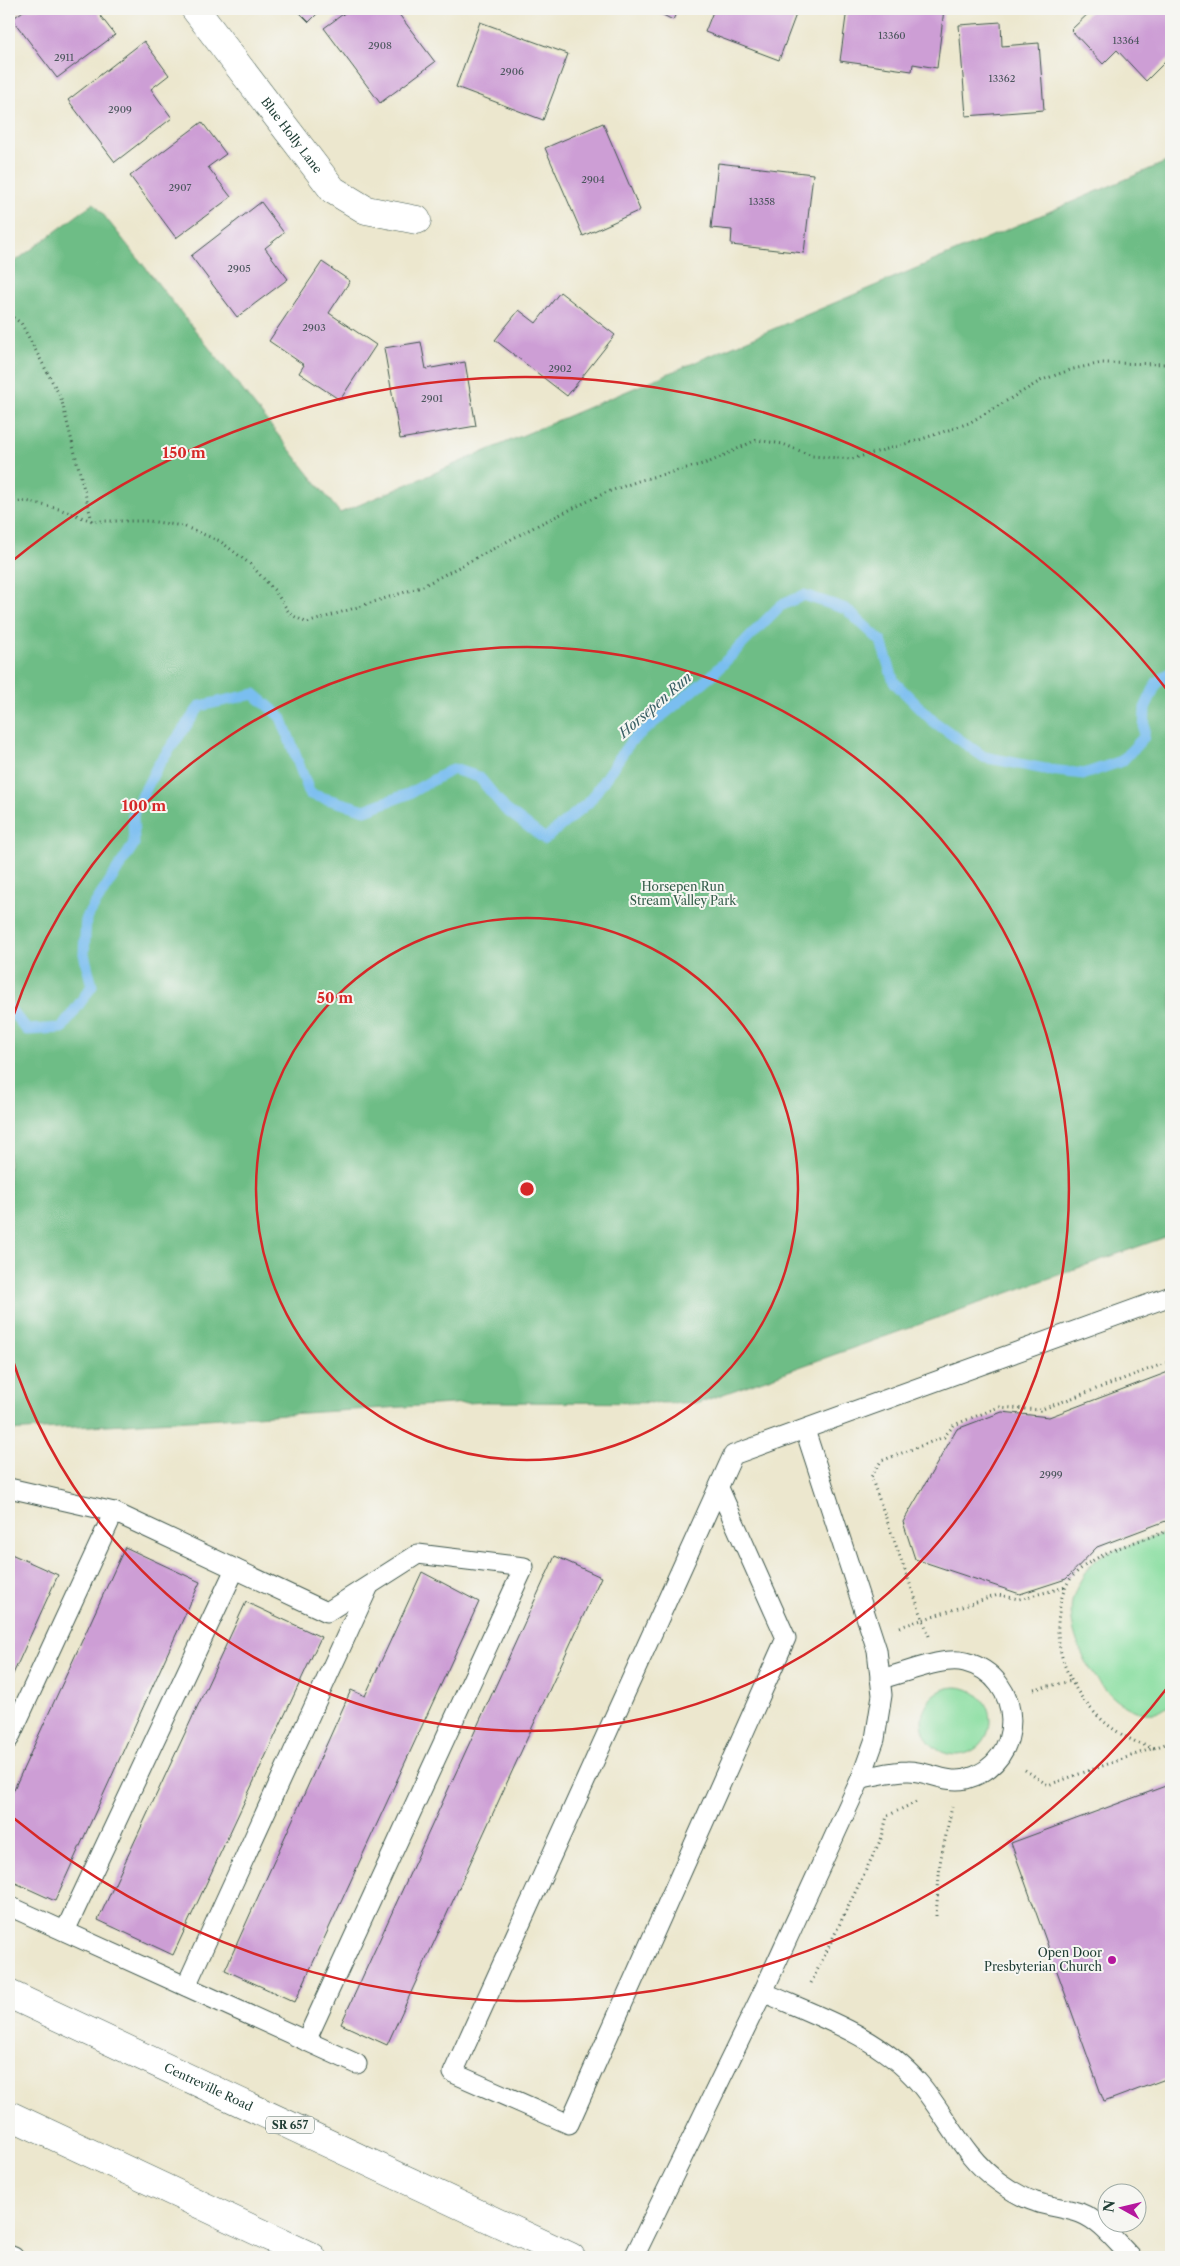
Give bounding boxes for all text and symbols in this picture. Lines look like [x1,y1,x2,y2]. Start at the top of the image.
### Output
house number: 13360 [878,29,906,42]
house number: 13364 [1113,34,1140,47]
house number: 2908 [368,39,392,52]
house number: 2911 [54,51,75,64]
house number: 2906 [500,65,524,78]
house number: 13362 [989,72,1016,85]
street label: Blue Holly Lane [258,94,326,176]
house number: 2909 [108,103,132,116]
house number: 2904 [581,173,605,186]
house number: 2907 [169,181,192,194]
house number: 13358 [749,195,775,208]
house number: 2905 [227,262,251,275]
house number: 2903 [302,321,326,334]
house number: 2902 [548,362,572,375]
house number: 2901 [421,392,444,405]
text: 150 m [162,443,206,462]
water label: Horsepen Run [614,668,695,742]
text: 100 m [122,796,166,815]
park label: Horsepen Run Stream Valley Park [630,879,737,908]
text: 50 m [317,988,353,1007]
centre of rings [518,1180,536,1198]
house number: 2999 [1039,1468,1063,1481]
place label: Open Door Presbyterian Church [984,1945,1102,1974]
marker: Open Door Presbyterian Church [1106,1954,1118,1966]
street label: Centreville Road [162,2060,256,2114]
road number: SR 657 [266,2116,314,2134]
north arrow [1098,2184,1148,2234]
text: N [1099,2199,1119,2213]

